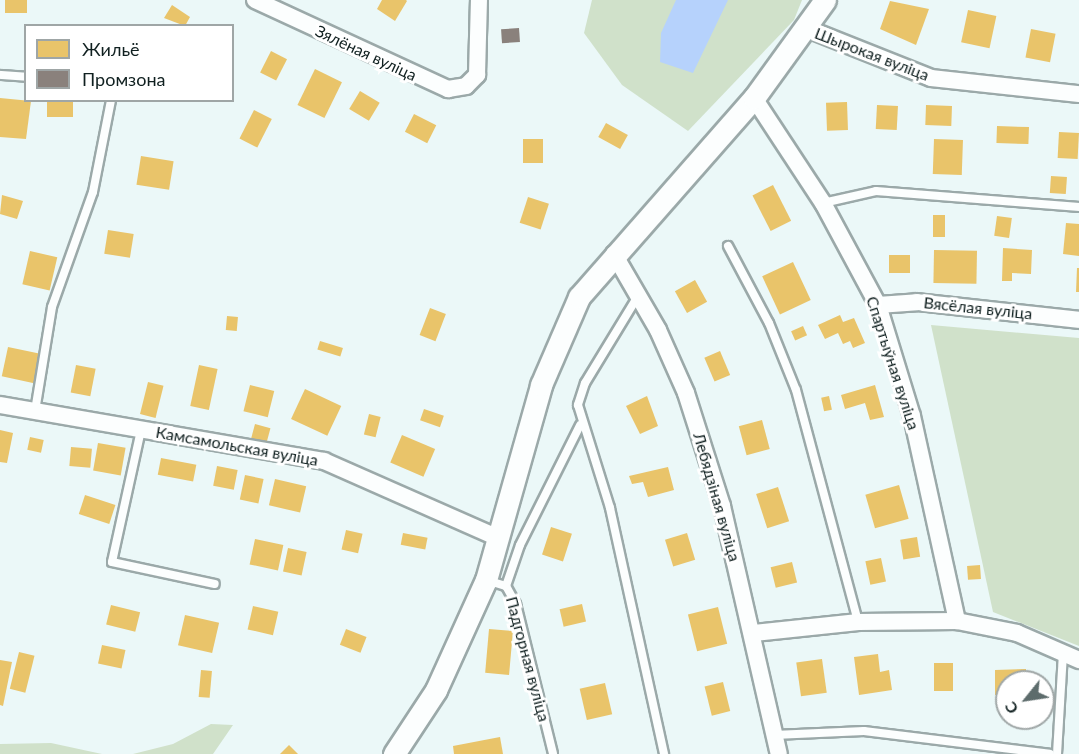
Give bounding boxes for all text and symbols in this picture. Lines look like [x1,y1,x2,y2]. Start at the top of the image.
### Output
street label: Зялёная вуліца [312,21,420,85]
street label: Шырокая вуліца [812,23,932,85]
legend [24,24,234,102]
text: Жильё [82,38,140,60]
text: Промзона [82,68,165,90]
street label: Вясёлая вуліца [923,293,1033,323]
street label: Спартыўная вуліца [862,294,924,432]
street label: Камсамольская вуліца [154,422,320,470]
street label: Лебядзіная вуліца [689,430,745,564]
street label: Падгорная вуліца [502,594,554,724]
north arrow [995,670,1055,730]
text: С [1000,699,1022,718]

